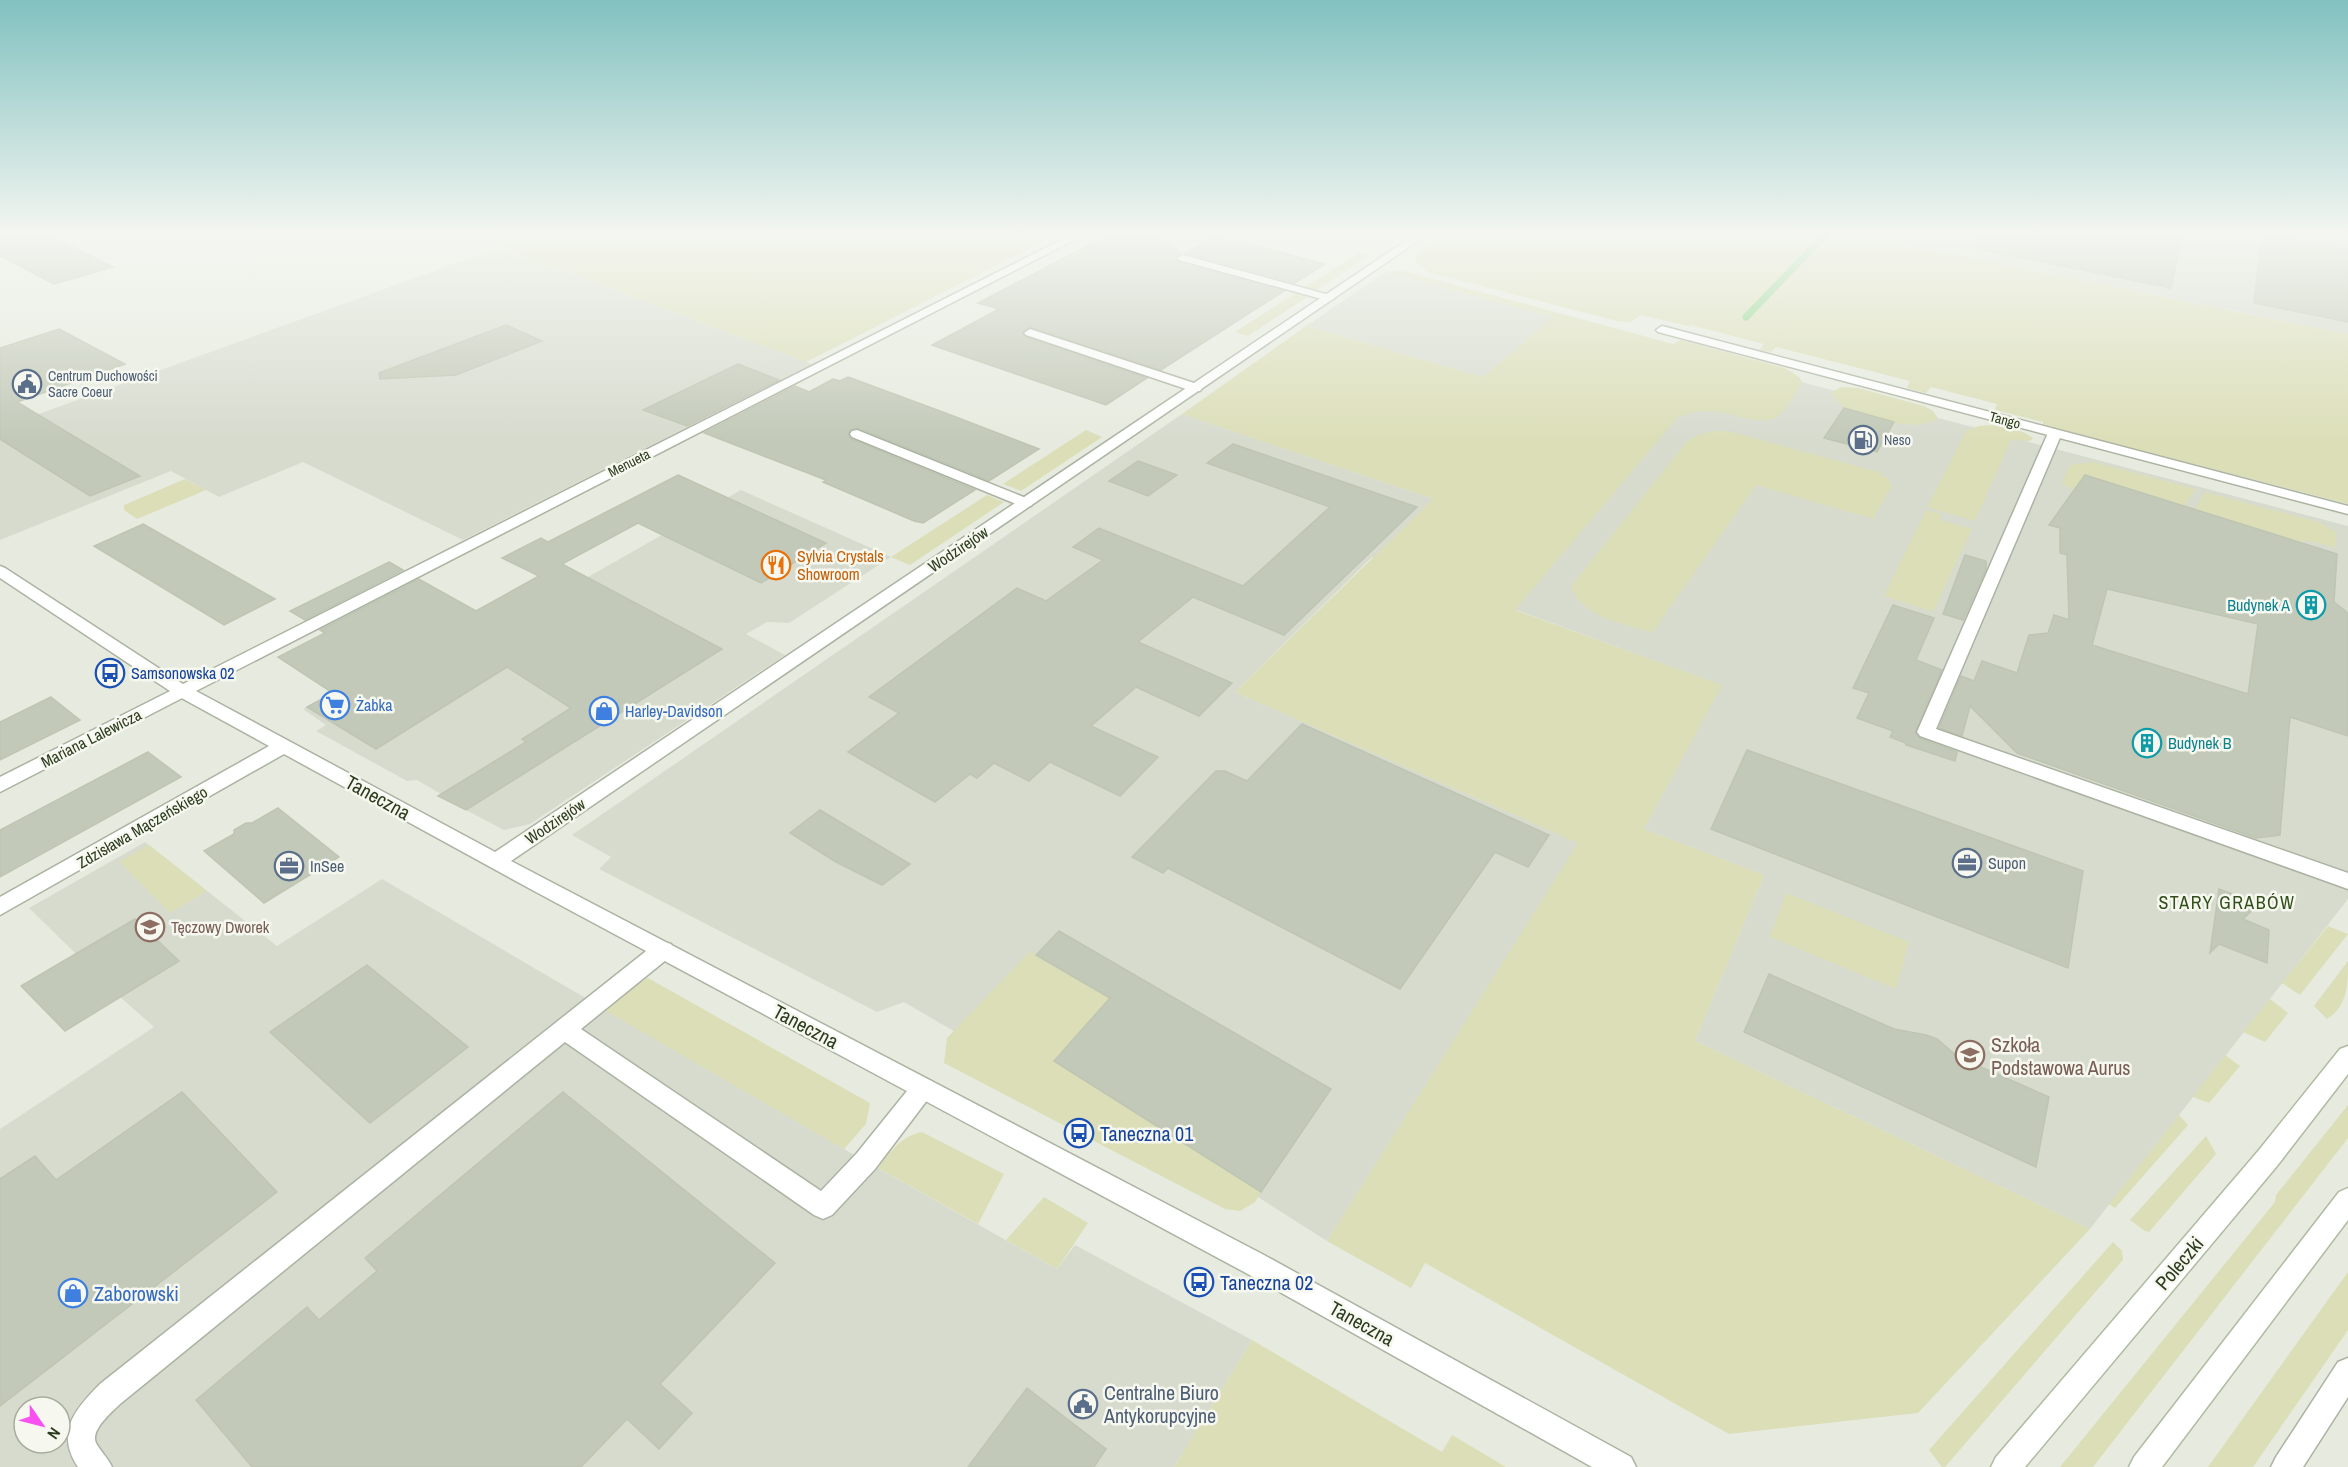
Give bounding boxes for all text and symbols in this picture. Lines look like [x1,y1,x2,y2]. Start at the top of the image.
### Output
place label: Centrum Duchowości Sacre Coeur [48,367,158,401]
public building icon: Centrum Duchowości Sacre Coeur [11,368,43,400]
street label: Tango [1987,407,2023,433]
fuel station icon: Neso [1847,424,1879,456]
place label: Neso [1884,431,1911,449]
street label: Menueta [605,445,654,481]
street label: Wodzirejów [924,520,993,577]
place label: Sylvia Crystals Showroom [797,545,884,585]
restaurant icon: Sylvia Crystals Showroom [760,549,792,581]
building icon: Budynek A [2295,589,2327,621]
place label: Budynek A [2227,594,2290,616]
bus stop icon: Samsonowska 02 [94,657,126,689]
place label: Samsonowska 02 [131,662,235,684]
supermarket icon: Żabka [319,689,351,721]
place label: Żabka [356,694,393,716]
shop icon: Harley-Davidson [588,695,620,727]
place label: Harley-Davidson [625,700,723,722]
street label: Mariana Lalewicza [37,703,146,773]
building icon: Budynek B [2131,727,2163,759]
place label: Budynek B [2168,732,2232,754]
street label: Taneczna [341,768,415,826]
street label: Zdzisława Mączeńskiego [73,781,211,873]
street label: Wodzirejów [521,792,590,849]
office icon: Supon [1951,847,1983,879]
office icon: InSee [273,850,305,882]
place label: Supon [1988,852,2026,874]
place label: InSee [310,855,344,877]
district label: STARY GRABÓW [2159,890,2295,915]
school or university icon: Tęczowy Dworek [134,911,166,943]
place label: Tęczowy Dworek [171,916,270,938]
street label: Taneczna [769,998,843,1054]
place label: Szkoła Podstawowa Aurus [1991,1031,2130,1081]
school or university icon: Szkoła Podstawowa Aurus [1954,1039,1986,1071]
bus stop icon: Taneczna 01 [1063,1117,1095,1149]
place label: Taneczna 01 [1100,1120,1193,1147]
street label: Poleczki [2149,1231,2209,1295]
bus stop icon: Taneczna 02 [1183,1266,1215,1298]
place label: Taneczna 02 [1220,1269,1313,1296]
shop icon: Zaborowski [57,1277,89,1309]
place label: Zaborowski [94,1280,179,1307]
street label: Taneczna [1325,1294,1399,1352]
place label: Centralne Biuro Antykorupcyjne [1103,1379,1219,1429]
public building icon: Centralne Biuro Antykorupcyjne [1067,1388,1099,1420]
north arrow [12,1395,72,1455]
text: N [43,1423,66,1444]

